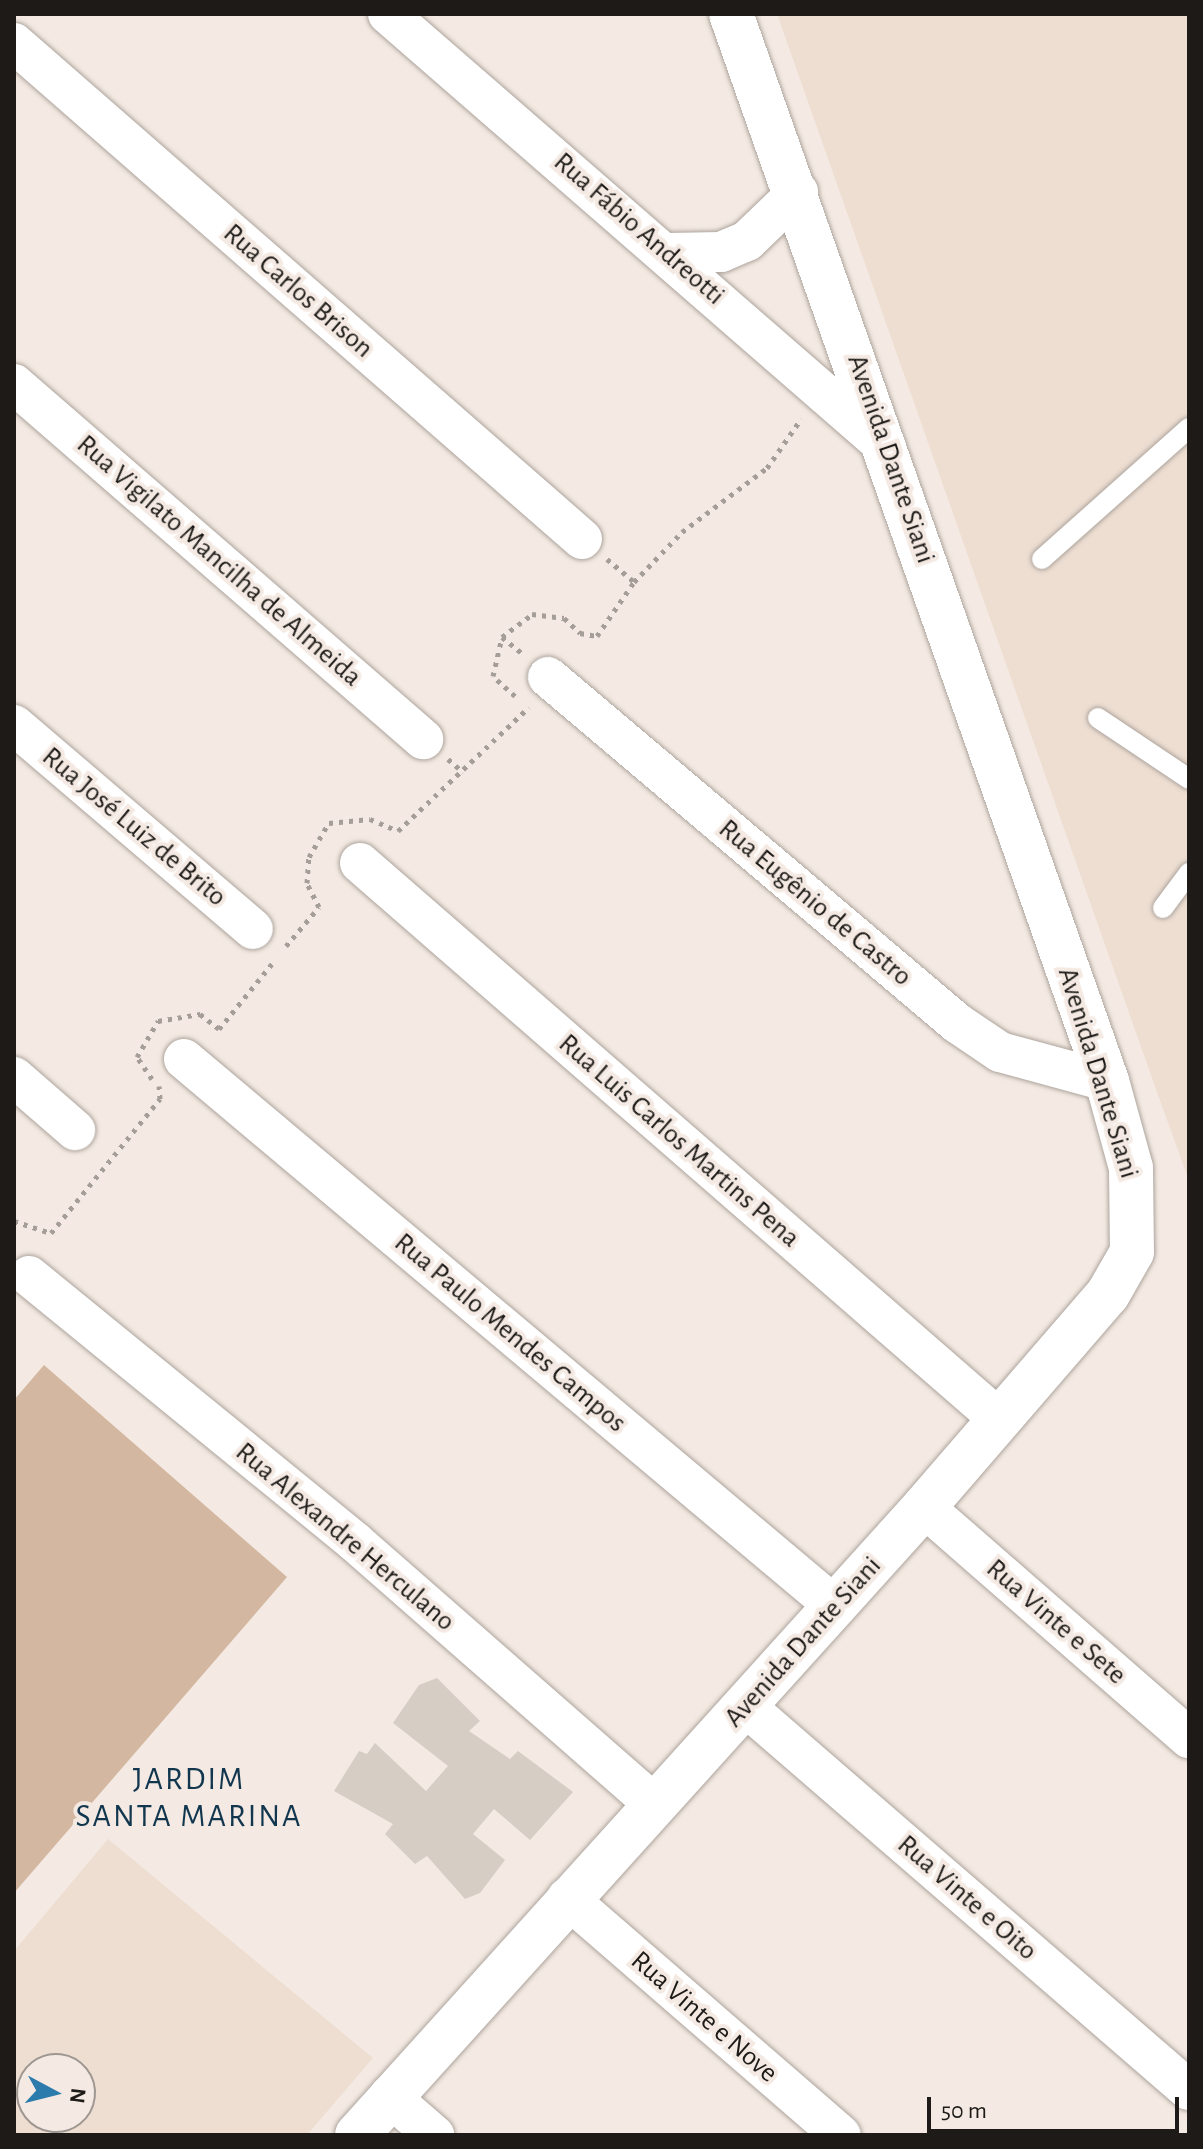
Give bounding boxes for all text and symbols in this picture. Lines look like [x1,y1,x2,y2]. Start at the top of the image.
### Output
street label: Rua Fábio Andreotti [547,146,731,312]
street label: Rua Carlos Brison [216,217,380,365]
street label: Avenida Dante Siani [840,350,942,568]
street label: Rua Vigilato Mancilha de Almeida [70,428,368,694]
street label: Rua José Luiz de Brito [35,740,233,914]
street label: Rua Eugênio de Castro [712,812,918,994]
street label: Avenida Dante Siani [1050,964,1146,1182]
street label: Rua Luis Carlos Martins Pena [551,1027,807,1255]
street label: Rua Paulo Mendes Campos [387,1226,633,1440]
street label: Rua Alexandre Herculano [229,1435,461,1639]
street label: Avenida Dante Siani [717,1550,889,1734]
street label: Rua Vinte e Sete [979,1552,1133,1692]
district label: JARDIM SANTA MARINA [75,1761,303,1836]
street label: Rua Vinte e Oito [890,1828,1044,1968]
street label: Rua Vinte e Nove [624,1944,784,2090]
north arrow [16,2053,96,2133]
scale bar [931,2081,1183,2131]
text: N [66,2087,90,2105]
text: 50 m [941,2099,987,2123]

